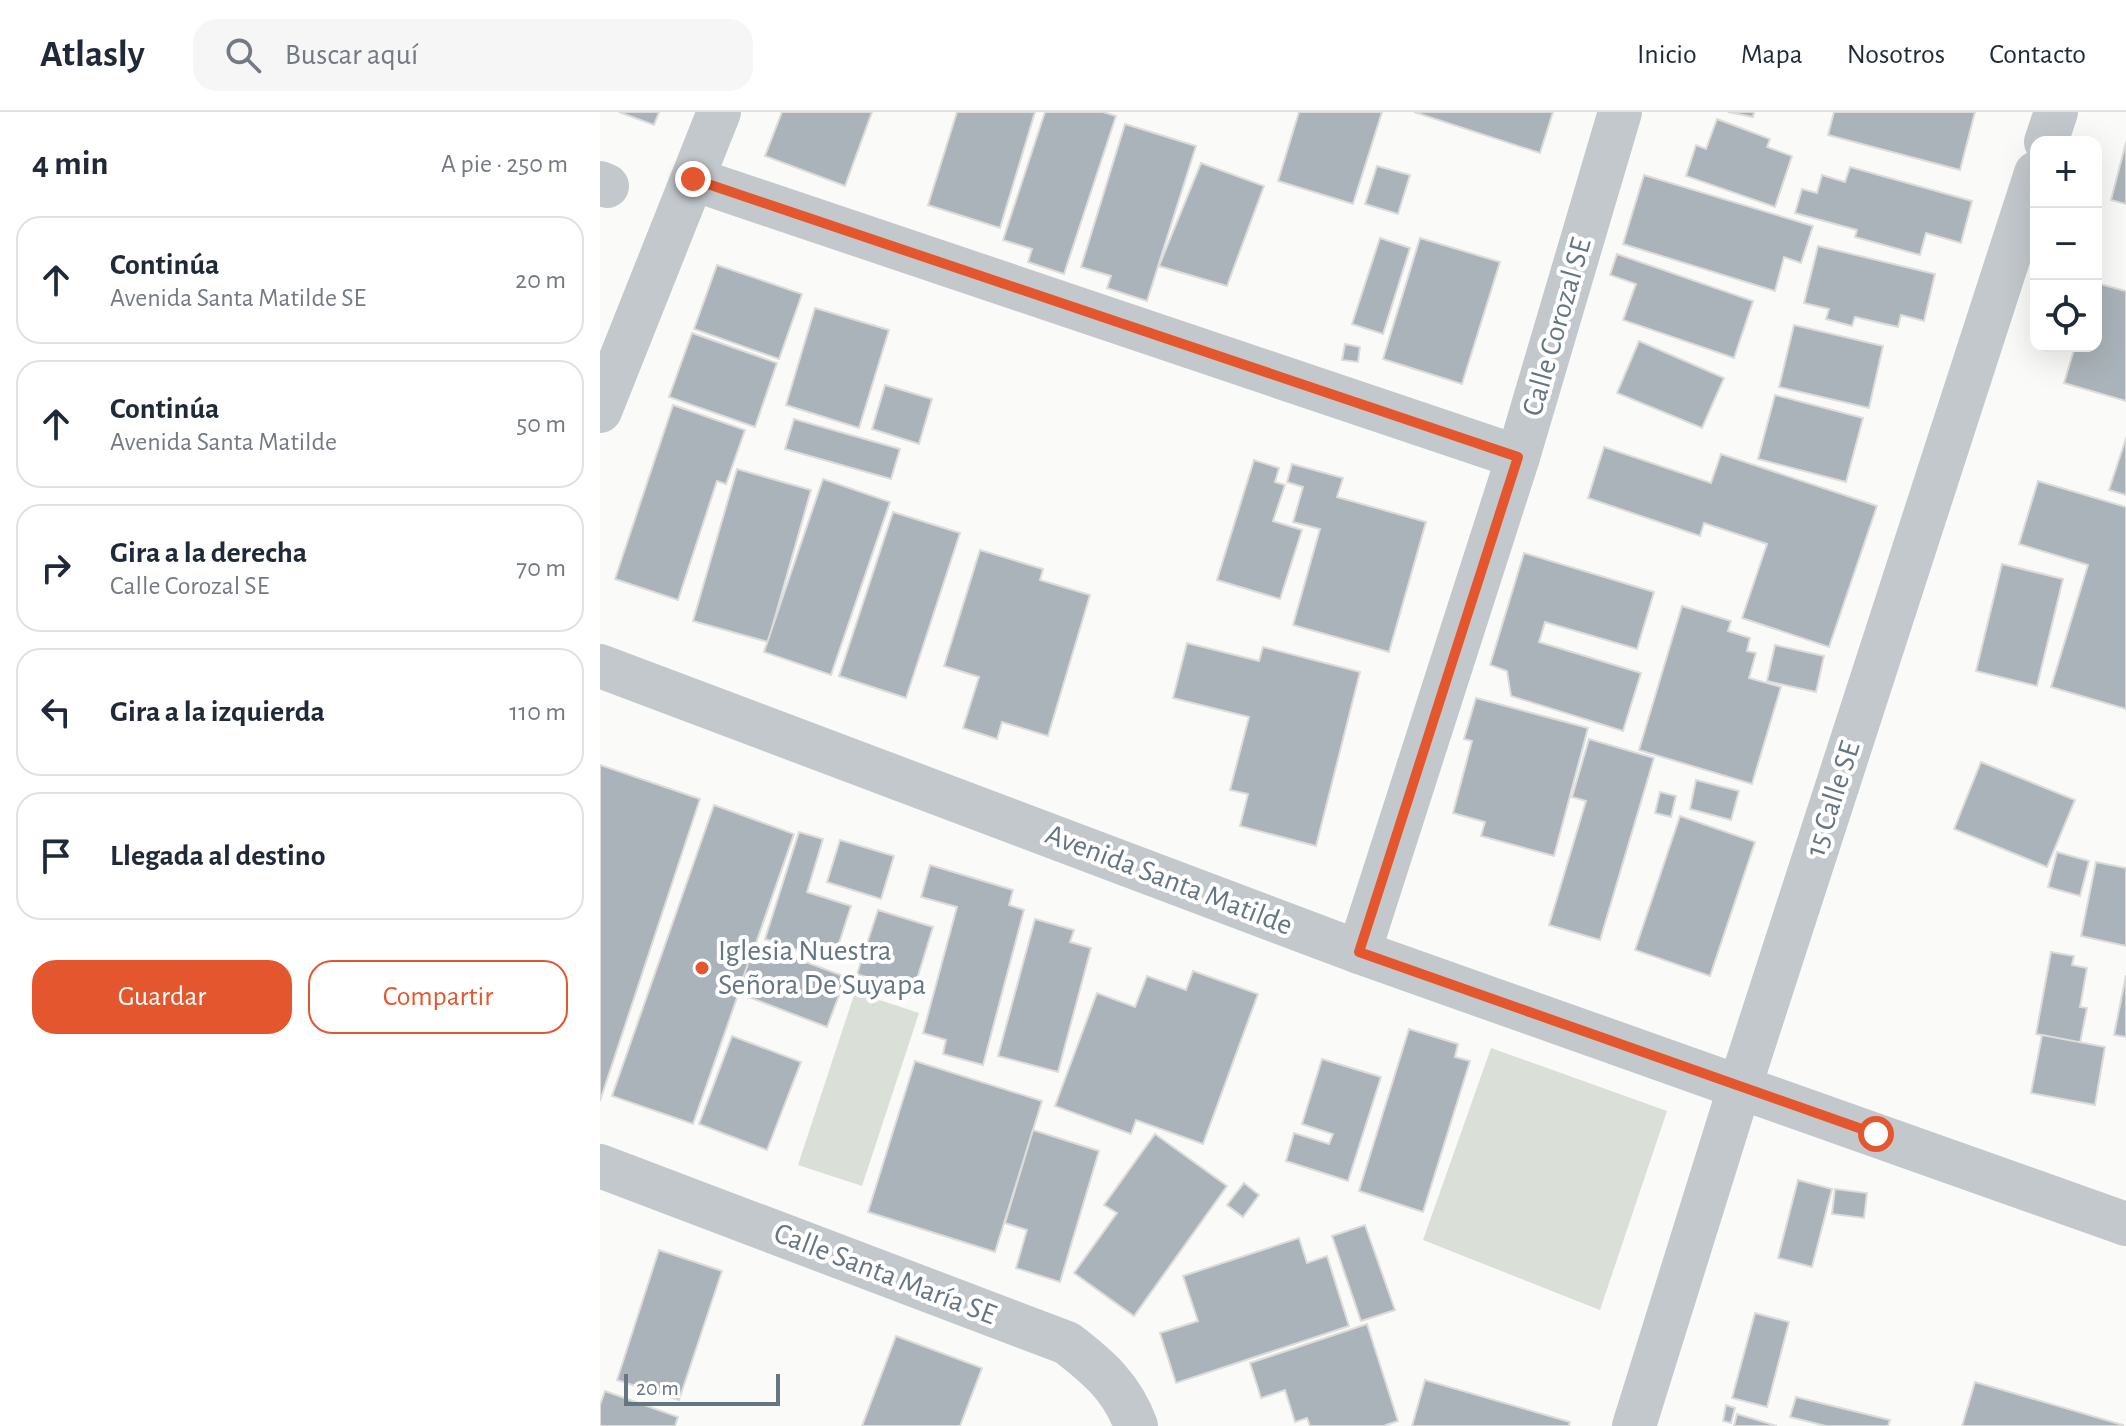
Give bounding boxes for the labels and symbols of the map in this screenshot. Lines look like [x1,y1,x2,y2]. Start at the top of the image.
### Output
route end [675,161,711,197]
street label: Calle Corozal SE [1517,235,1597,419]
street label: 15 Calle SE [1800,738,1866,860]
street label: Avenida Santa Matilde [1041,819,1297,941]
place label: Iglesia Nuestra Señora De Suyapa [718,936,926,1000]
marker: Iglesia Nuestra Señora De Suyapa [693,959,711,977]
route start [1858,1116,1894,1152]
street label: Calle Santa María SE [770,1218,1000,1330]
scale bar [624,1370,780,1406]

